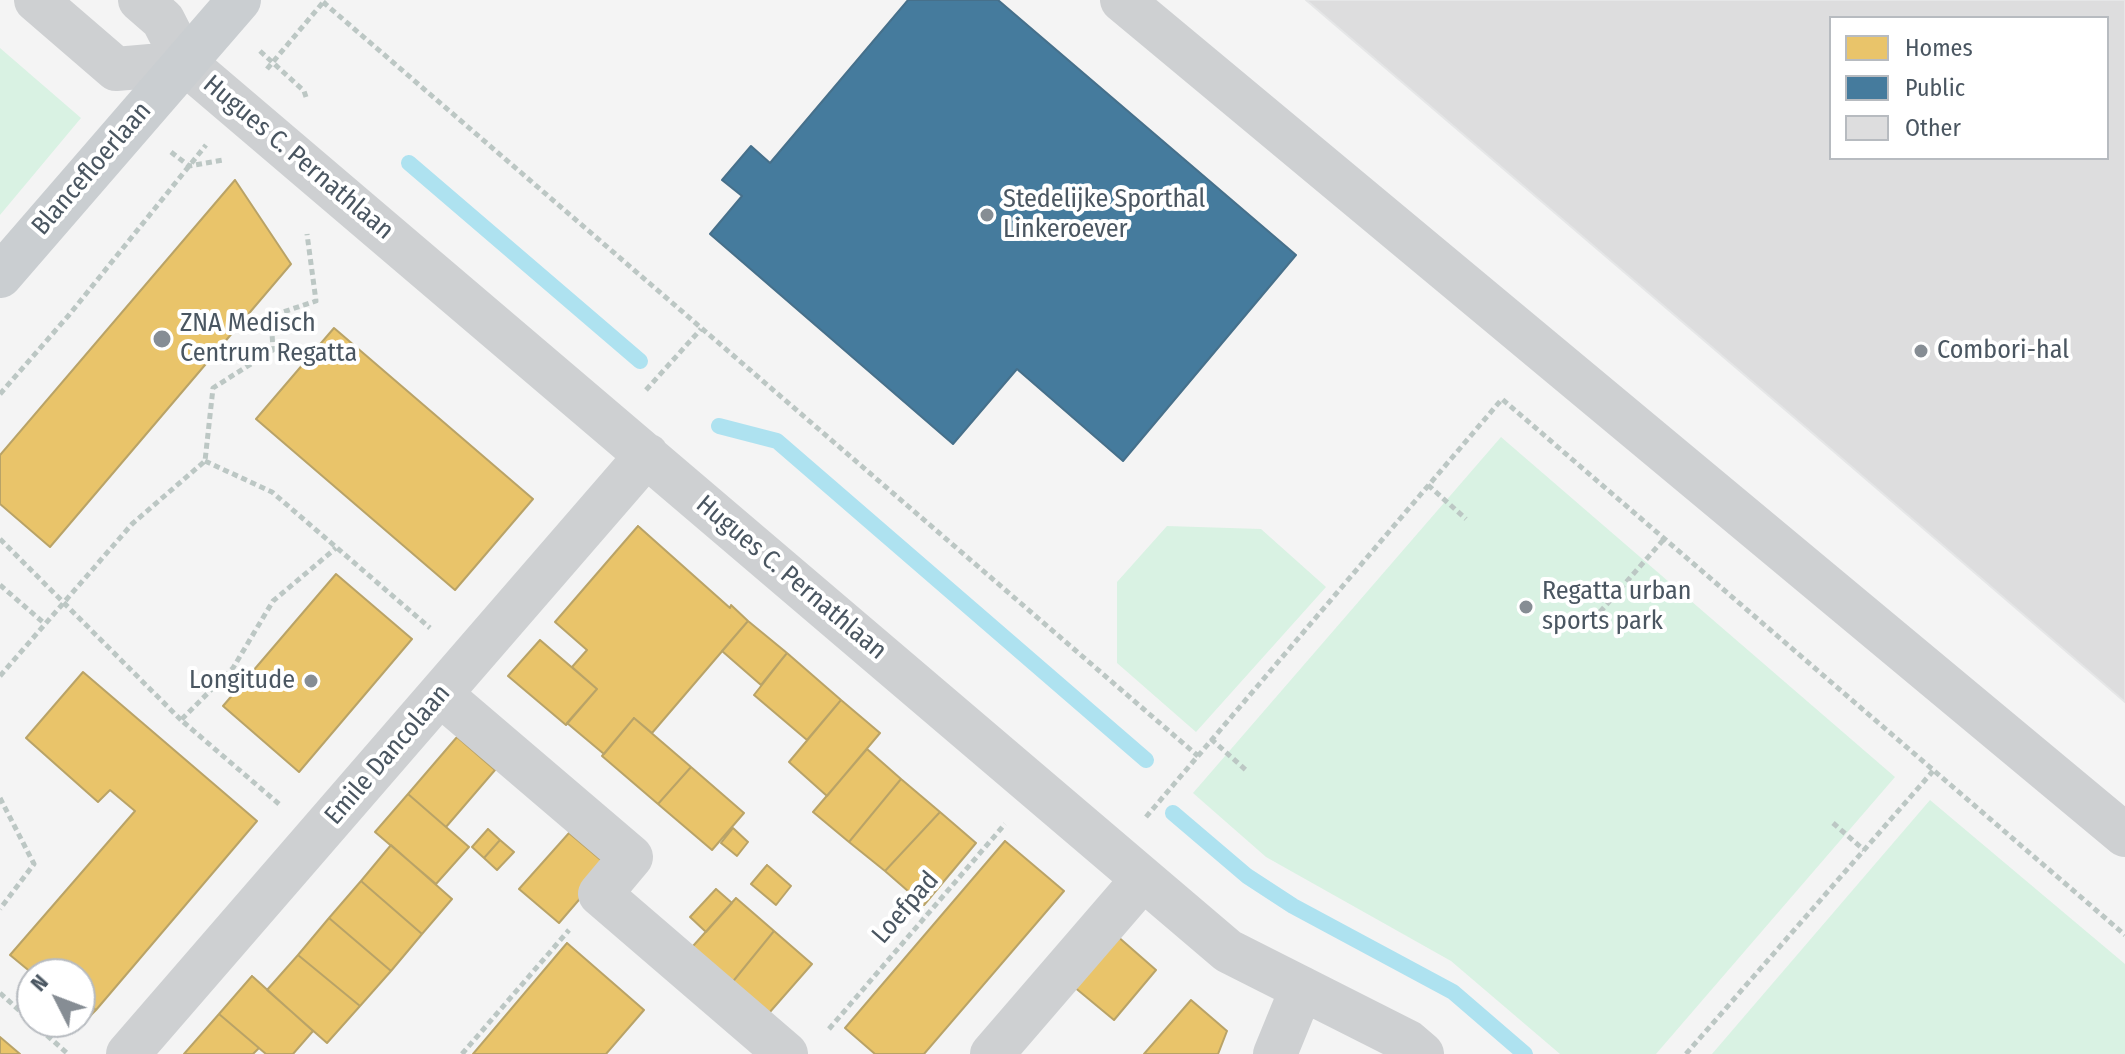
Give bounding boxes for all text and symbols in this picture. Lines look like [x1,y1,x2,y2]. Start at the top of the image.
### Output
legend [1829,16,2109,160]
text: Homes [1905,34,1973,62]
street label: Hugues C. Pernathlaan [196,69,400,247]
text: Public [1905,74,1965,102]
street label: Blancefloerlaan [26,96,158,242]
text: Other [1905,114,1961,142]
place label: Stedelijke Sporthal Linkeroever [1003,184,1205,246]
marker: Stedelijke Sporthal Linkeroever [978,206,996,224]
place label: ZNA Medisch Centrum Regatta [180,308,357,370]
marker: ZNA Medisch Centrum Regatta [151,328,173,350]
place label: Combori-hal [1937,335,2069,367]
marker: Combori-hal [1912,342,1930,360]
street label: Hugues C. Pernathlaan [689,489,893,667]
place label: Regatta urban sports park [1542,576,1691,638]
marker: Regatta urban sports park [1517,598,1535,616]
place label: Longitude [189,665,295,697]
marker: Longitude [302,672,320,690]
street label: Emile Dancolaan [319,679,457,831]
street label: Loefpad [866,865,946,951]
north arrow [16,958,96,1038]
text: N [25,969,54,997]

